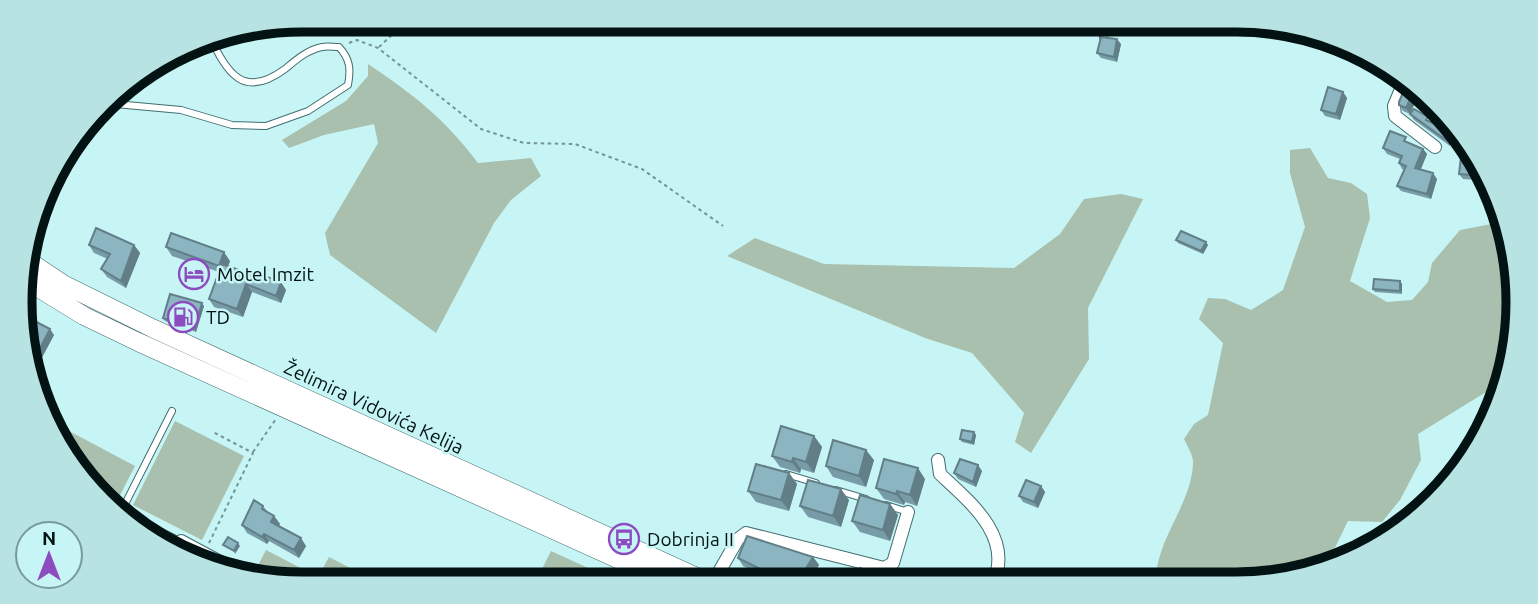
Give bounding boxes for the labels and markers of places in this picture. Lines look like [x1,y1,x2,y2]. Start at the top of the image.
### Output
hotel icon: Motel Imzit [177,257,211,291]
place label: Motel Imzit [217,263,314,285]
fuel station icon: TD [166,300,200,334]
place label: TD [206,306,230,328]
bus stop icon: Dobrinja II [607,522,641,556]
place label: Dobrinja II [647,528,734,550]

